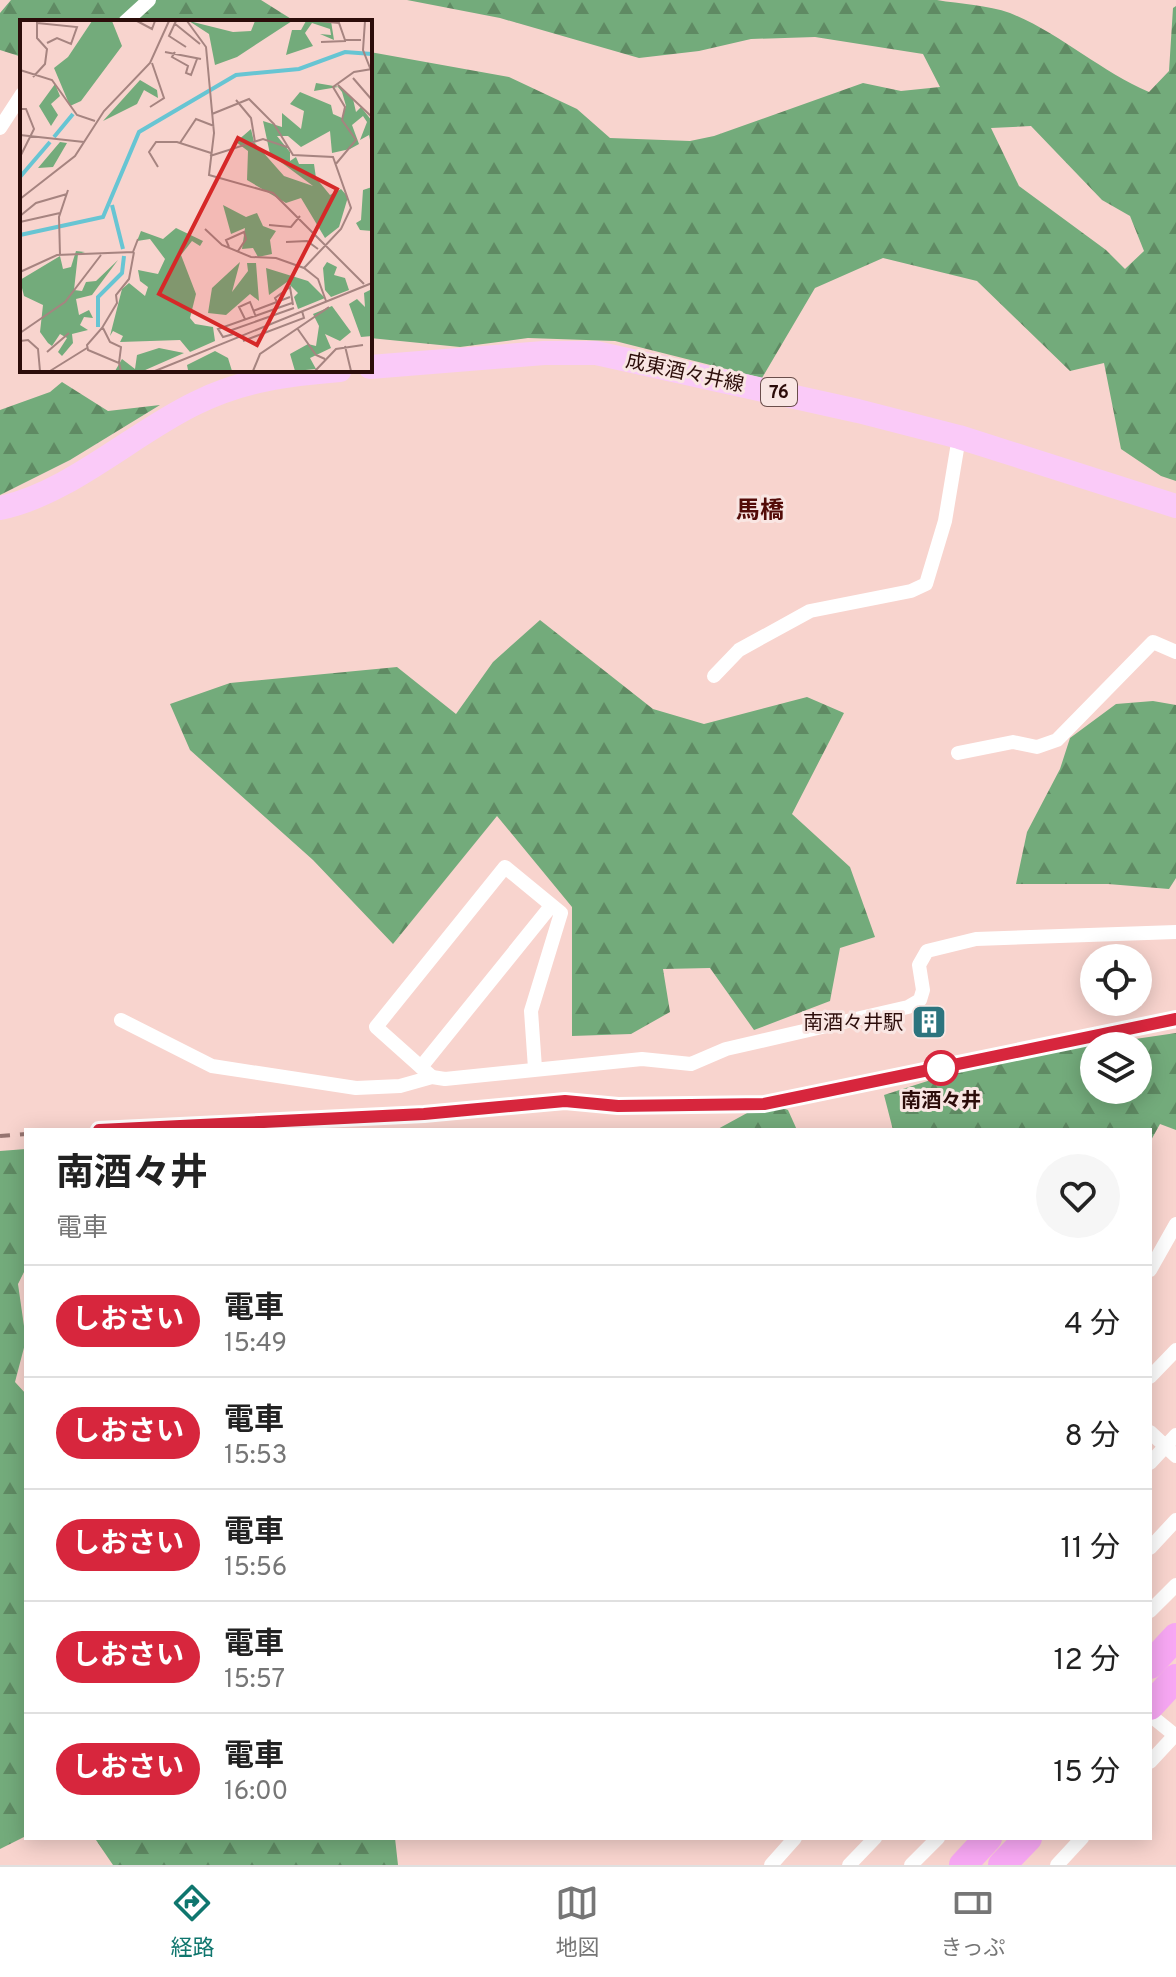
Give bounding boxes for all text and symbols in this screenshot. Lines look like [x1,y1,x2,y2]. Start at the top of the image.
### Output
inset map [20,20,372,372]
street label: 成東酒々井線 [623,349,746,399]
road number: 76 [761,378,797,406]
district label: 馬橋 [736,497,784,527]
map controls [1080,944,1152,1104]
button: locate [1080,944,1152,1016]
building icon: 南酒々井駅 [910,1003,948,1041]
place label: 南酒々井駅 [803,1011,903,1037]
button: layers [1080,1032,1152,1104]
marker: 南酒々井 [924,1051,958,1085]
place label: 南酒々井 [901,1089,981,1115]
text: 南酒々井 [56,1151,208,1200]
button: heart [1036,1154,1120,1238]
text: 電車 [56,1213,108,1246]
text: 電車 [224,1291,284,1328]
text: しおさい [72,1303,184,1339]
text: 4 分 [1064,1307,1120,1344]
text: 15:49 [224,1328,287,1361]
text: 電車 [224,1403,284,1440]
text: しおさい [72,1415,184,1451]
text: 8 分 [1065,1419,1120,1456]
text: 15:53 [224,1440,288,1473]
text: 電車 [224,1515,284,1552]
text: しおさい [72,1527,184,1563]
text: 11 分 [1061,1531,1120,1568]
text: 15:56 [224,1552,287,1585]
text: 電車 [224,1627,284,1664]
text: しおさい [72,1639,184,1675]
text: 12 分 [1053,1643,1120,1680]
text: 15:57 [224,1664,285,1697]
text: 電車 [224,1739,284,1776]
text: しおさい [72,1751,184,1787]
text: 15 分 [1053,1755,1120,1792]
text: 16:00 [224,1776,288,1809]
tab: 経路 [170,1881,214,1963]
tab: 地図 [555,1881,599,1963]
tab: きっぷ [940,1881,1006,1963]

